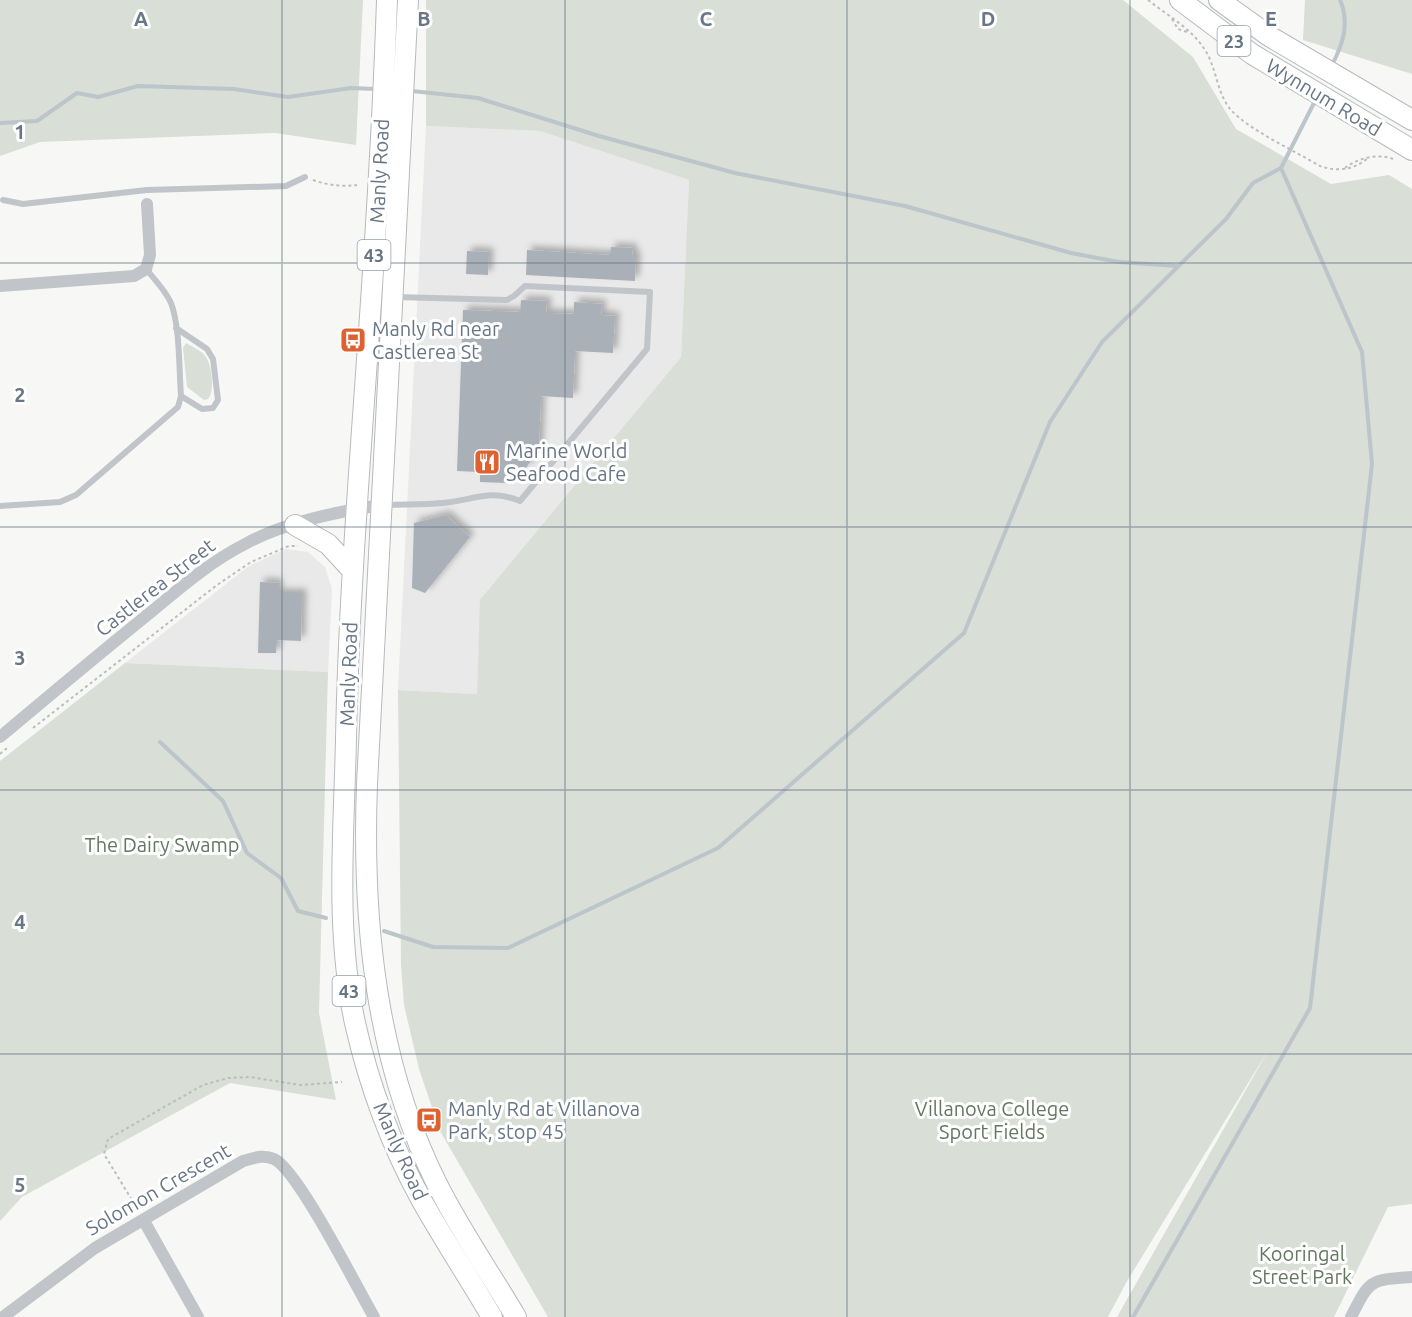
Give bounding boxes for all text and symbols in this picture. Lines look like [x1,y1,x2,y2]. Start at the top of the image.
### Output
text: A [134,7,148,30]
text: B [417,7,431,30]
text: C [700,7,713,30]
text: D [981,7,995,30]
text: E [1265,7,1277,30]
road number: 23 [1218,26,1250,56]
street label: Wynnum Road [1262,54,1386,140]
street label: Manly Road [365,118,393,224]
text: 1 [14,120,26,143]
road number: 43 [358,240,391,270]
place label: Manly Rd near Castlerea St [372,317,500,363]
bus stop icon: Manly Rd near Castlerea St [338,325,368,355]
text: 2 [14,383,26,406]
place label: Marine World Seafood Cafe [506,439,628,485]
restaurant icon: Marine World Seafood Cafe [472,447,502,477]
street label: Castlerea Street [91,533,219,641]
street label: Manly Road [335,621,361,727]
text: 3 [14,646,26,669]
park label: The Dairy Swamp [85,833,239,856]
text: 4 [14,910,26,933]
road number: 43 [332,976,366,1006]
place label: Manly Rd at Villanova Park, stop 45 [448,1097,640,1143]
park label: Villanova College Sport Fields [915,1097,1069,1143]
street label: Manly Road [369,1099,433,1203]
bus stop icon: Manly Rd at Villanova Park, stop 45 [414,1105,444,1135]
street label: Solomon Crescent [82,1138,235,1240]
text: 5 [14,1173,26,1196]
park label: Kooringal Street Park [1252,1242,1352,1288]

